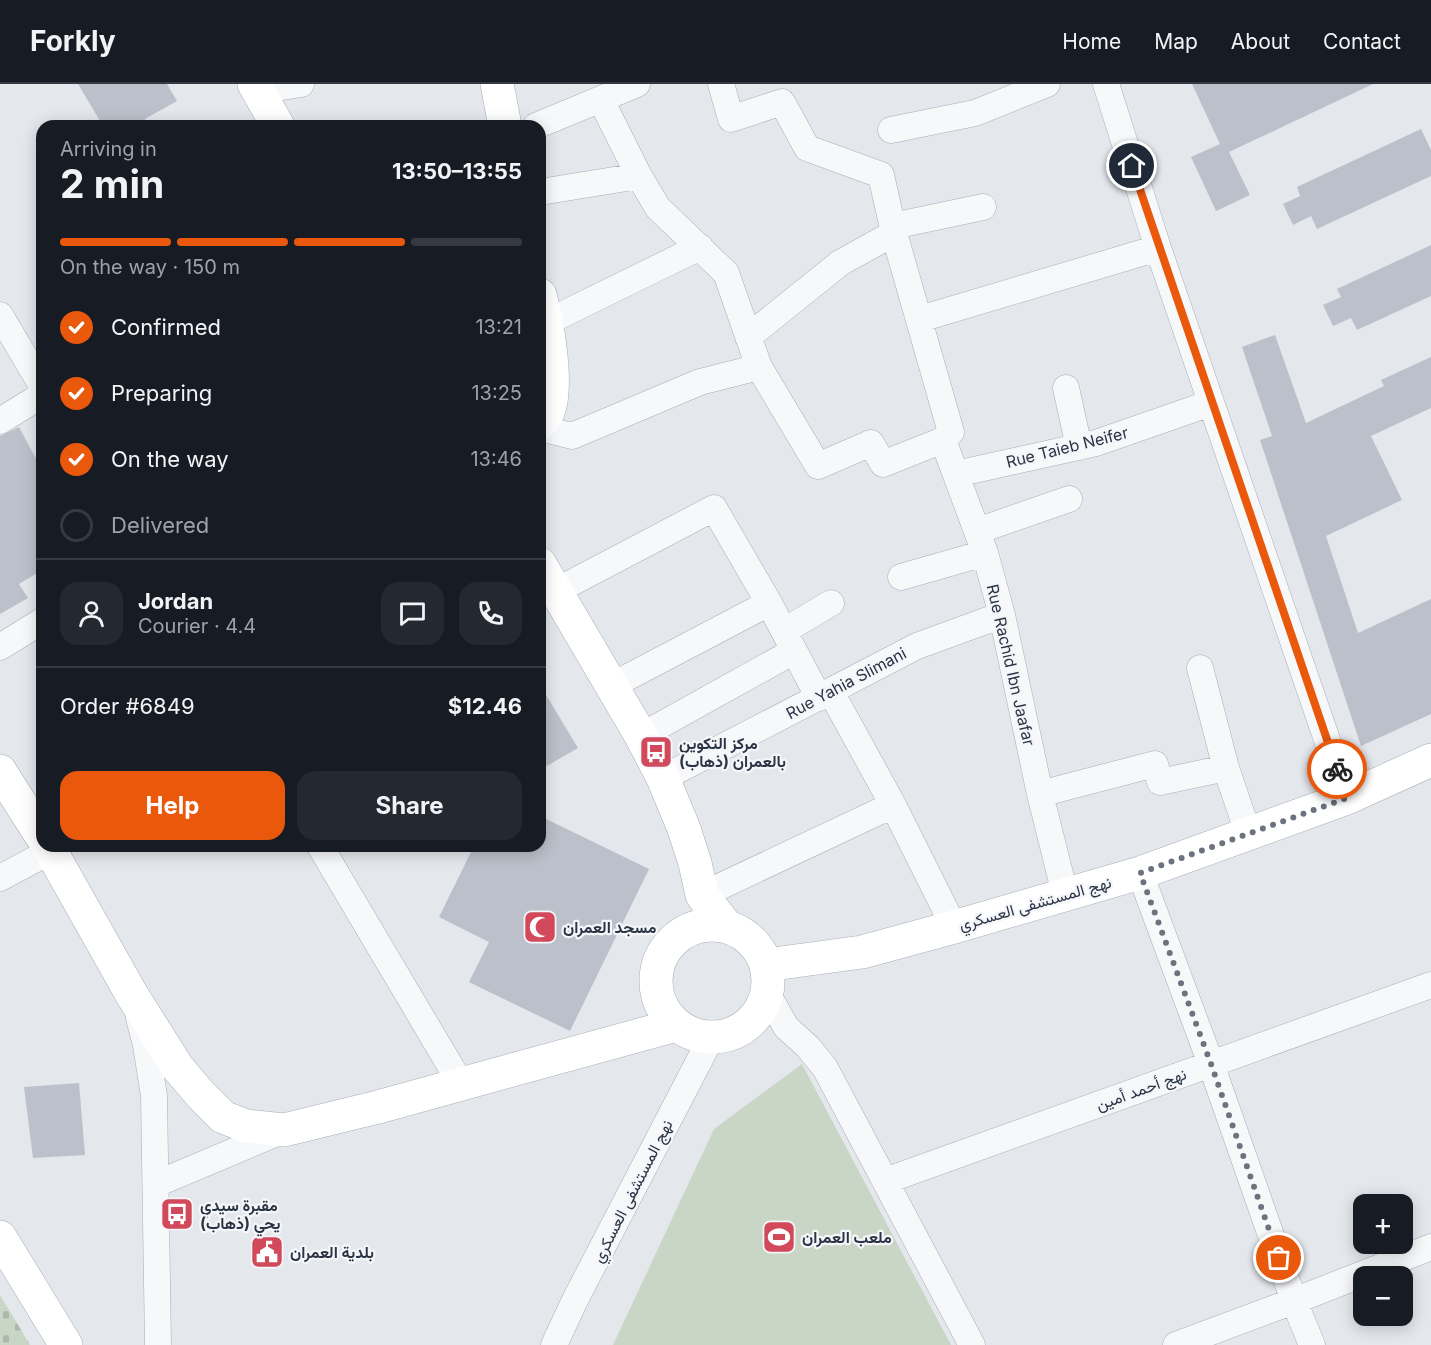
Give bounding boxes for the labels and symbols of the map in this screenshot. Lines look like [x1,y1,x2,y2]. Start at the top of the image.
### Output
pin [1106,140,1157,191]
street label: Rue Taieb Neifer [1004,422,1130,472]
street label: Rue Rachid Ibn Jaafar [983,582,1039,748]
street label: Rue Yahia Slimani [782,643,910,723]
place label: مركز التكوين بالعمران (ذهاب) [679,733,786,772]
bus stop icon: مركز التكوين بالعمران (ذهاب) [638,734,674,770]
courier [1307,739,1367,799]
street label: نهج المستشفى العسكري [956,872,1115,938]
mosque icon: مسجد العمران [522,909,558,945]
place label: مسجد العمران [563,917,657,938]
street label: نهج أحمد أمين [1093,1063,1190,1116]
street label: نهج المستشفى العسكري [587,1116,680,1268]
place label: مقبرة سيدي يحي (ذهاب) [200,1195,280,1237]
bus stop icon: مقبرة سيدي يحي (ذهاب) [159,1196,195,1232]
sports icon: ملعب العمران [761,1219,797,1255]
place label: ملعب العمران [802,1227,892,1248]
pin [1253,1232,1304,1283]
public building icon: بلدية العمران [249,1234,285,1270]
place label: بلدية العمران [290,1242,374,1263]

